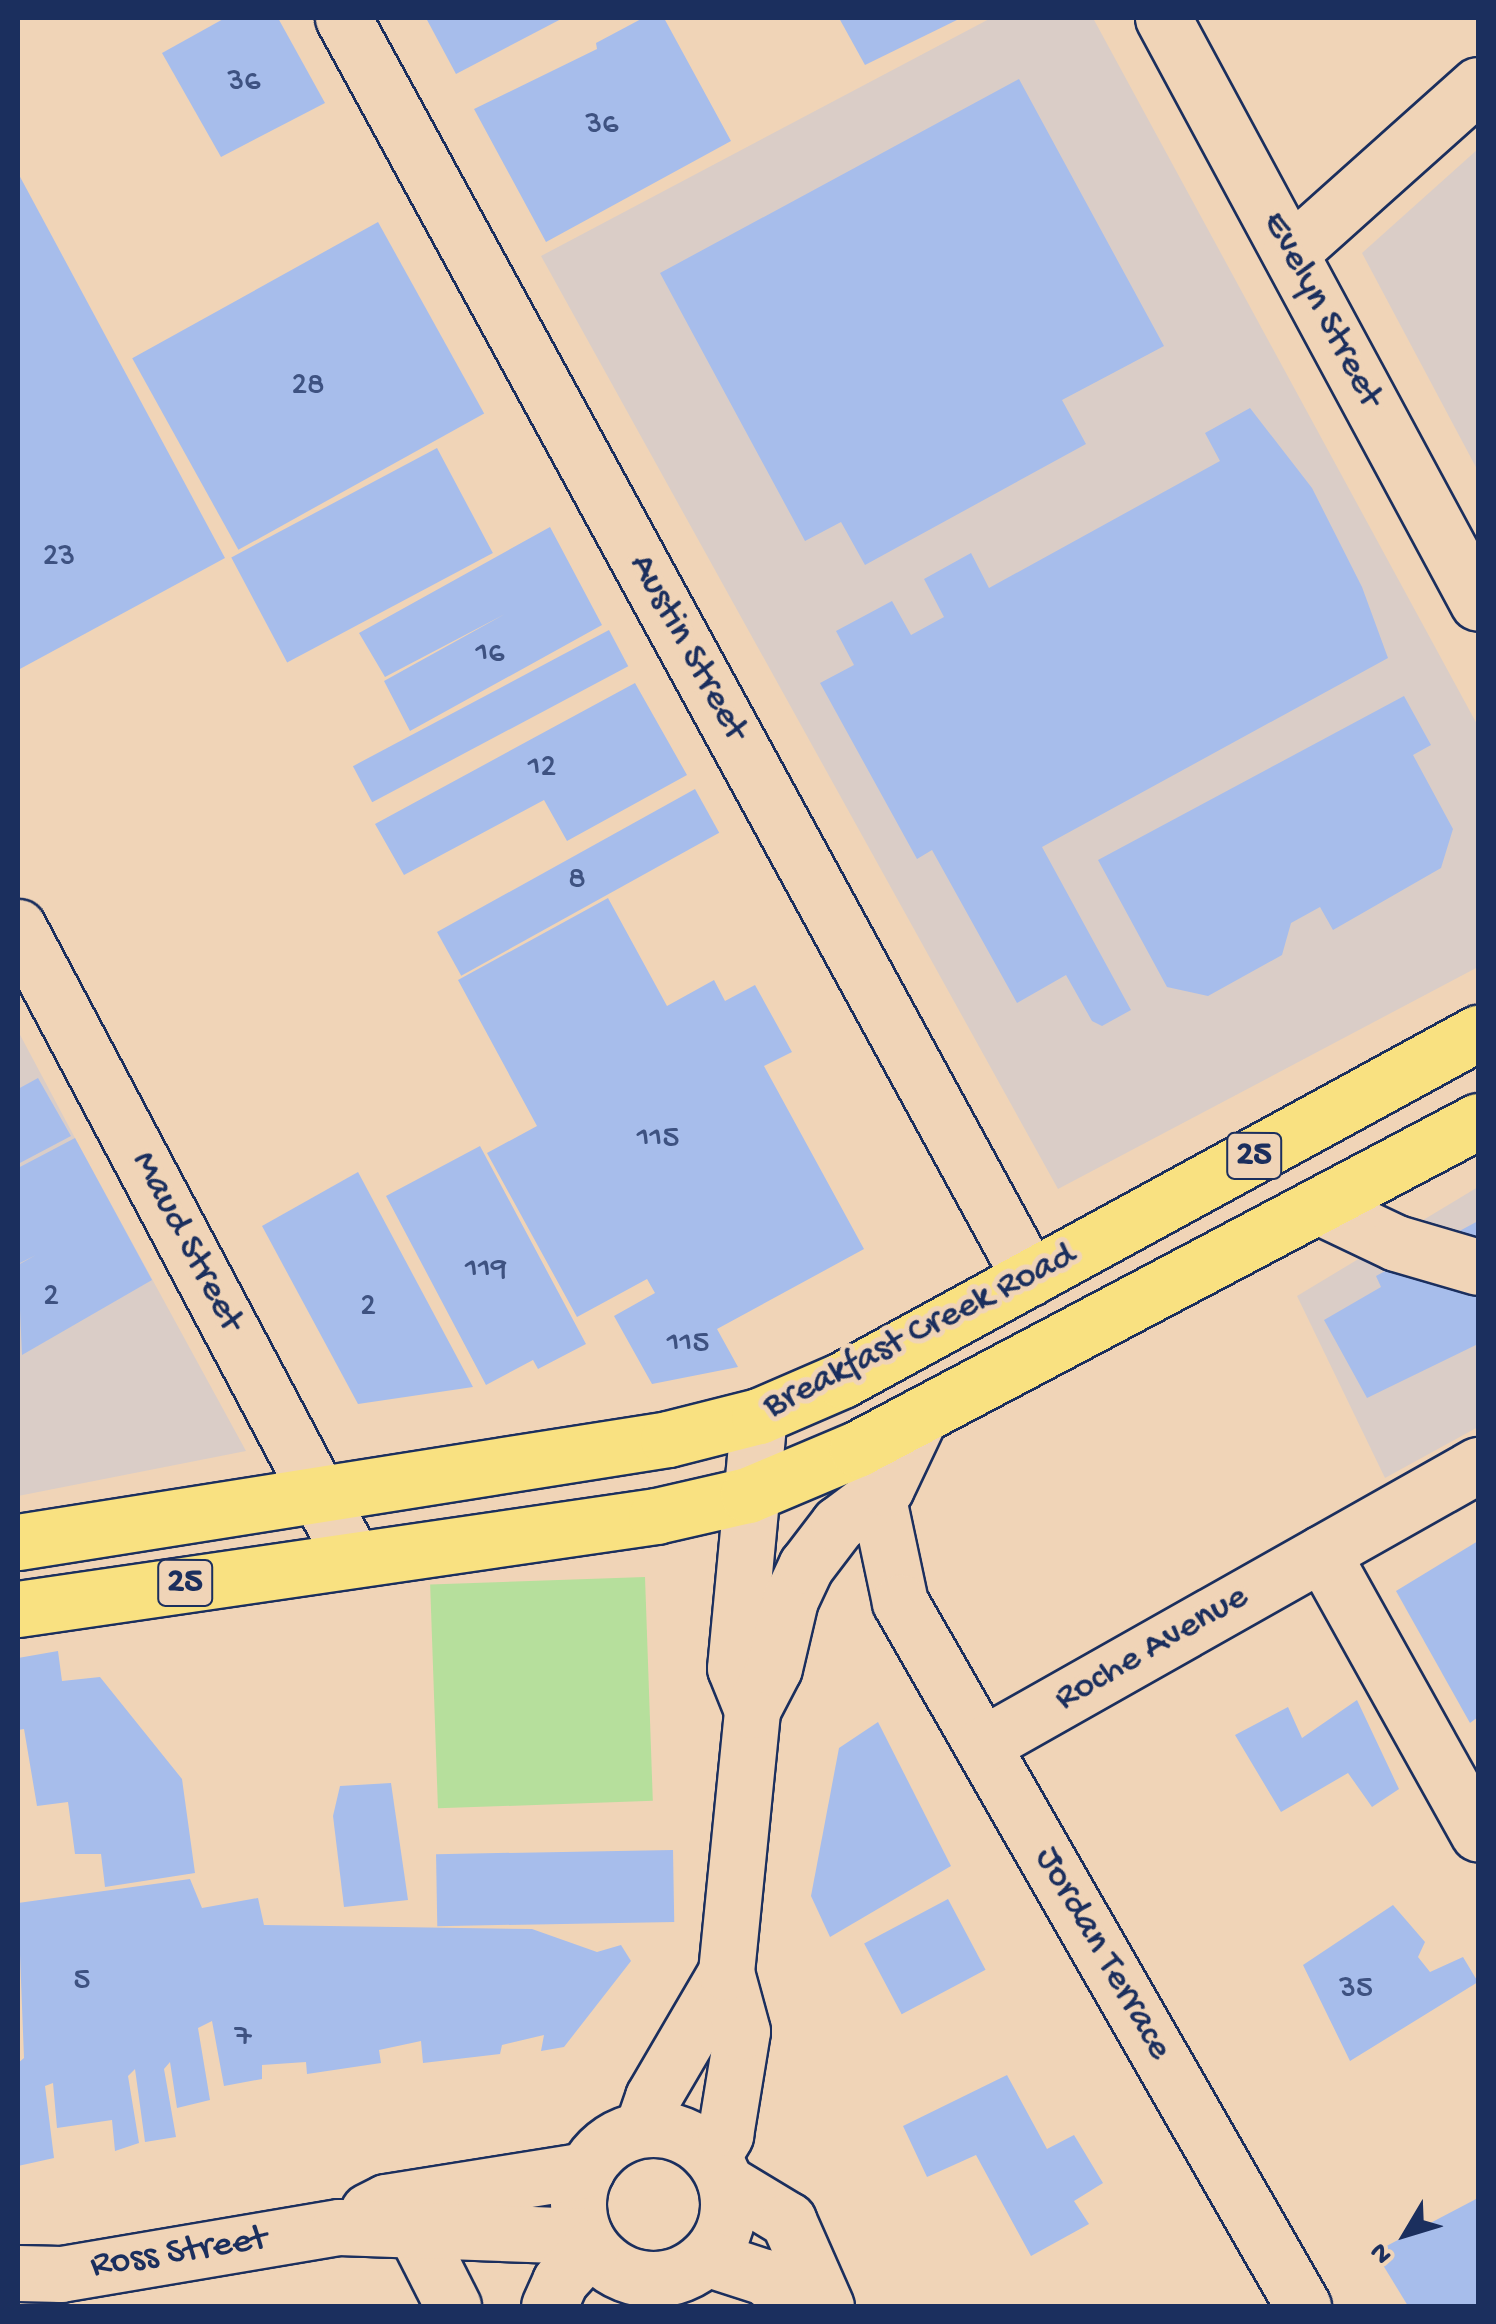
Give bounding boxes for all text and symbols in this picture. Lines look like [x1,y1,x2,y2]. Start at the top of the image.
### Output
house number: 36 [228,63,260,101]
house number: 36 [586,106,618,144]
street label: Evelyn Street [1250,204,1392,416]
house number: 28 [291,367,325,405]
house number: 23 [43,538,75,576]
street label: Austin Street [617,547,757,749]
house number: 16 [475,635,505,673]
house number: 12 [528,749,556,787]
house number: 8 [568,861,586,899]
house number: 115 [637,1120,679,1158]
road number: 25 [1224,1126,1284,1186]
street label: Maud Street [119,1144,253,1340]
street label: Breakfast Creek Road [756,1234,1084,1430]
house number: 119 [465,1251,507,1289]
house number: 2 [43,1278,59,1316]
house number: 2 [360,1288,376,1326]
house number: 115 [667,1325,709,1363]
road number: 25 [155,1553,215,1613]
street label: Roche Avenue [1047,1575,1257,1723]
street label: Jordan Terrace [1023,1839,1181,2069]
house number: 5 [74,1962,90,2000]
house number: 35 [1339,1970,1373,2008]
house number: 7 [235,2018,251,2056]
north arrow [1356,2184,1456,2284]
street label: Ross Street [88,2218,270,2290]
text: N [1363,2235,1401,2270]

